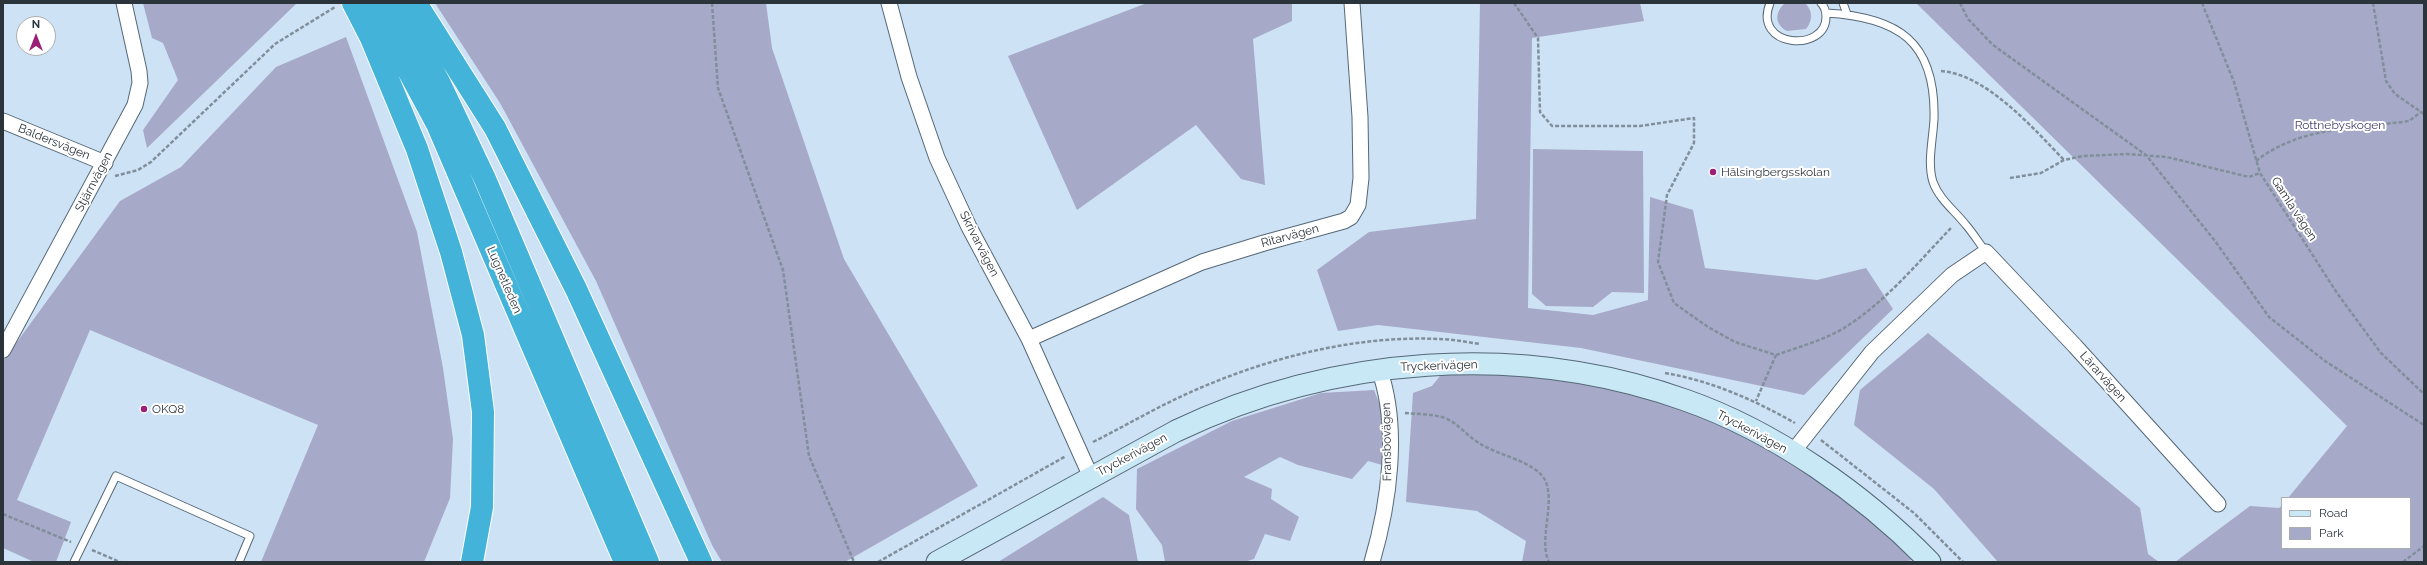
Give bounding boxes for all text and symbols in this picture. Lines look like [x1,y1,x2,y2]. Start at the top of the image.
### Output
north arrow [16,16,56,56]
text: N [32,18,40,31]
park label: Rottnebyskogen [2295,118,2385,132]
street label: Baldersvägen [16,121,92,163]
street label: Stjärnvägen [72,150,116,214]
place label: Hälsingbergsskolan [1721,165,1830,179]
marker: Hälsingbergsskolan [1708,167,1718,177]
street label: Gamla vägen [2268,174,2320,244]
street label: Skrivarvägen [956,209,1002,279]
street label: Ritarvägen [1259,221,1321,251]
street label: Lugnetleden [483,244,525,316]
street label: Lärarvägen [2077,349,2129,405]
street label: Tryckerivägen [1400,357,1478,375]
place label: OKQ8 [152,402,184,416]
street label: Fransbovägen [1379,403,1395,481]
marker: OKQ8 [139,404,149,414]
street label: Tryckerivägen [1714,407,1790,457]
street label: Tryckerivägen [1094,430,1170,480]
legend [2281,497,2411,549]
text: Road [2319,506,2348,520]
text: Park [2319,526,2344,540]

